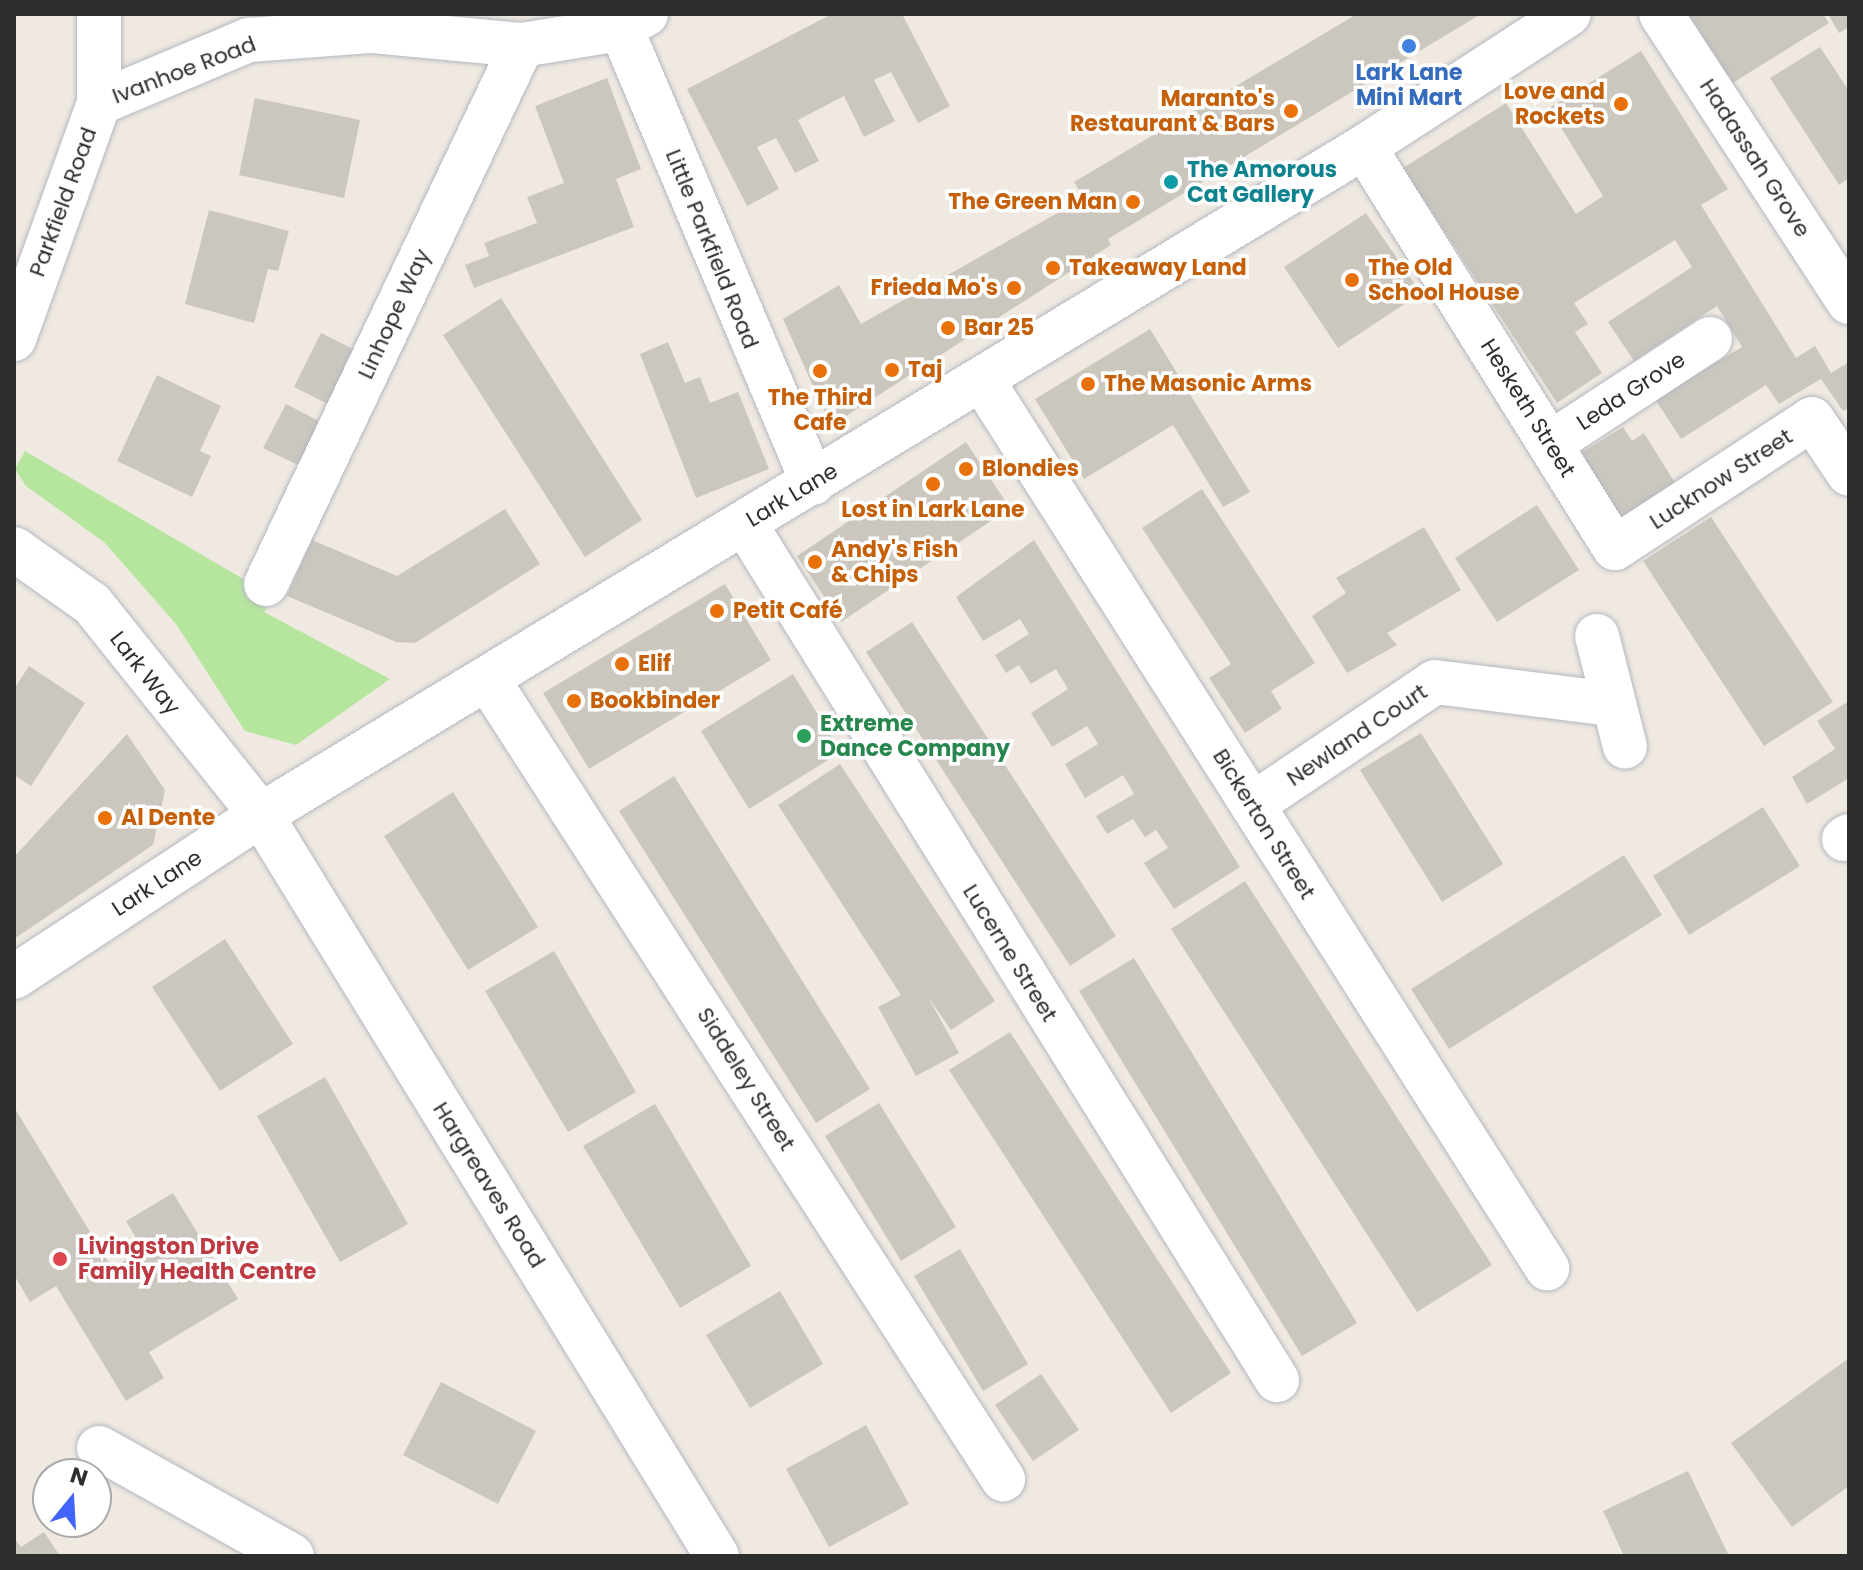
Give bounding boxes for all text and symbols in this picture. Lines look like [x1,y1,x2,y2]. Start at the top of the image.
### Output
street label: Ivanhoe Road [109,31,259,109]
marker: Lark Lane Mini Mart [1400,37,1418,55]
place label: Lark Lane Mini Mart [1356,59,1462,110]
street label: Hadassah Grove [1694,74,1816,242]
place label: Love and Rockets [1504,78,1605,130]
place label: Maranto's Restaurant & Bars [1070,85,1275,136]
marker: Love and Rockets [1612,95,1630,113]
marker: Maranto's Restaurant & Bars [1282,102,1300,120]
street label: Parkfield Road [24,124,102,280]
street label: Little Parkfield Road [660,145,764,353]
place label: The Amorous Cat Gallery [1187,156,1337,208]
marker: The Amorous Cat Gallery [1162,173,1180,191]
place label: The Green Man [948,189,1117,215]
marker: The Green Man [1124,193,1142,211]
street label: Linhope Way [352,245,436,383]
place label: The Old School House [1368,254,1520,306]
place label: Takeaway Land [1069,255,1247,281]
marker: Takeaway Land [1044,259,1062,277]
marker: The Old School House [1343,271,1361,289]
place label: Frieda Mo's [871,275,998,301]
marker: Frieda Mo's [1005,279,1023,297]
place label: Bar 25 [964,315,1034,341]
marker: Bar 25 [939,319,957,337]
street label: Hesketh Street [1475,334,1581,482]
street label: Leda Grove [1572,346,1690,436]
place label: Taj [908,357,942,383]
marker: Taj [883,361,901,379]
marker: The Third Cafe [811,362,829,380]
place label: The Masonic Arms [1104,371,1312,397]
marker: The Masonic Arms [1079,375,1097,393]
place label: The Third Cafe [768,384,872,436]
street label: Lucknow Street [1645,423,1797,535]
place label: Blondies [982,456,1079,482]
street label: Lark Lane [742,457,842,533]
marker: Blondies [957,460,975,478]
marker: Lost in Lark Lane [924,475,942,493]
place label: Lost in Lark Lane [841,497,1025,523]
place label: Andy's Fish & Chips [831,536,958,588]
marker: Andy's Fish & Chips [806,553,824,571]
place label: Petit Café [733,598,842,624]
marker: Petit Café [708,602,726,620]
street label: Lark Way [104,626,186,720]
place label: Elif [638,651,671,677]
marker: Elif [613,655,631,673]
street label: Newland Court [1282,678,1432,792]
place label: Bookbinder [590,688,720,714]
marker: Bookbinder [565,692,583,710]
place label: Extreme Dance Company [820,710,1010,762]
marker: Extreme Dance Company [795,727,813,745]
street label: Bickerton Street [1207,744,1321,904]
place label: Al Dente [121,805,215,831]
marker: Al Dente [96,809,114,827]
street label: Lark Lane [107,844,207,922]
street label: Lucerne Street [957,880,1063,1026]
street label: Siddeley Street [692,1003,800,1155]
street label: Hargreaves Road [427,1097,551,1273]
place label: Livingston Drive Family Health Centre [78,1233,316,1284]
marker: Livingston Drive Family Health Centre [49,1248,71,1270]
north arrow [32,1458,112,1538]
text: N [66,1459,92,1494]

